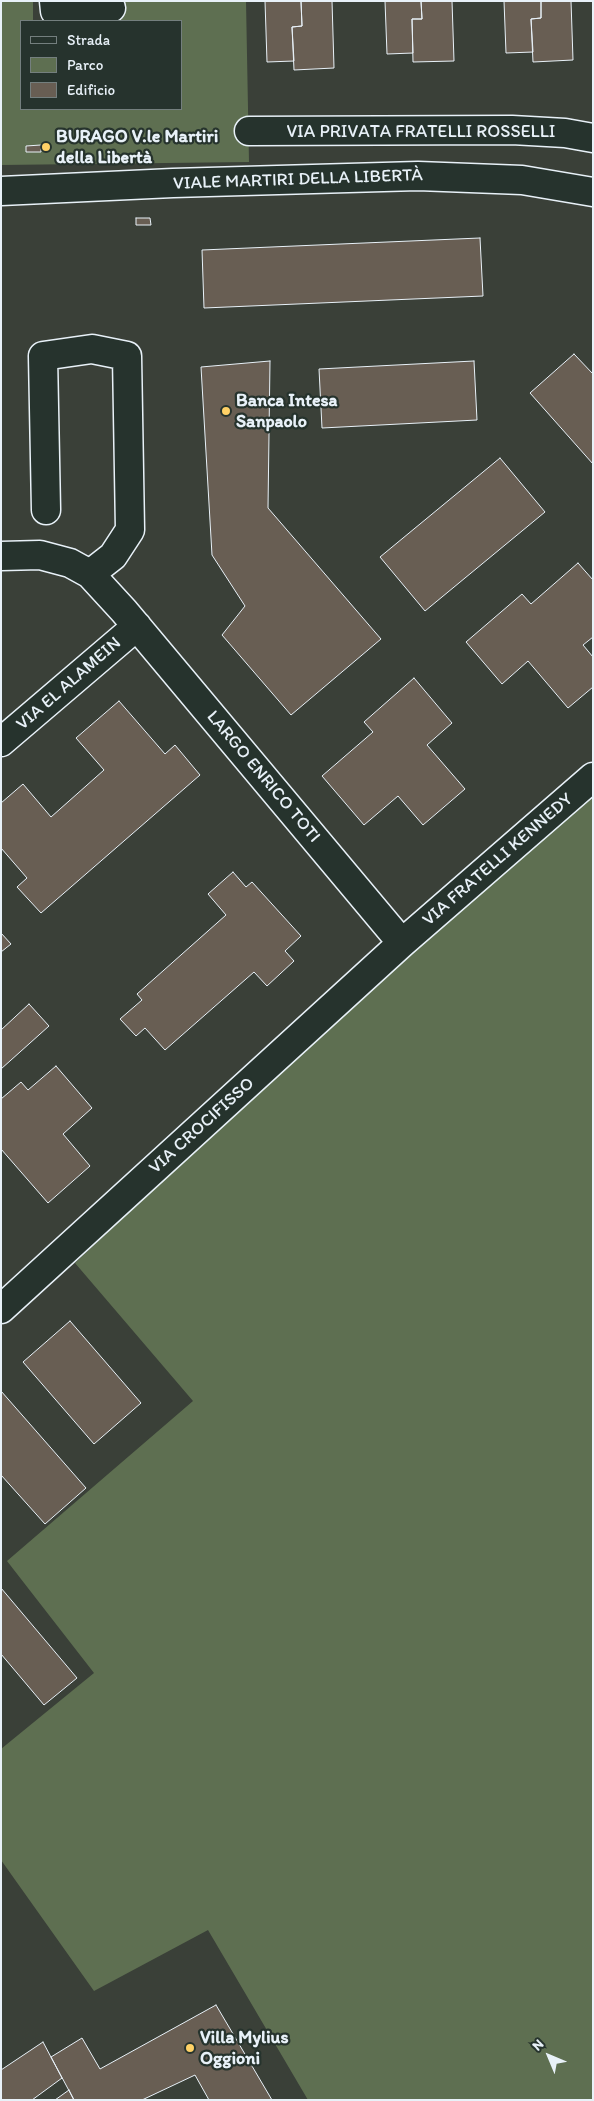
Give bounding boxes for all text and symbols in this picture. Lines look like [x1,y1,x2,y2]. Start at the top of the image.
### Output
legend [20,20,182,110]
text: Strada [67,31,110,49]
text: Parco [67,56,103,74]
text: Edificio [67,81,115,99]
street label: VIA PRIVATA FRATELLI ROSSELLI [287,121,555,143]
place label: BURAGO V.le Martiri della Libertà [56,126,218,168]
marker: BURAGO V.le Martiri della Libertà [40,141,52,153]
street label: VIALE MARTIRI DELLA LIBERTÀ [173,165,423,195]
place label: Banca Intesa Sanpaolo [236,390,337,432]
marker: Banca Intesa Sanpaolo [220,405,232,417]
street label: VIA EL ALAMEIN [12,633,126,735]
street label: LARGO ENRICO TOTI [202,707,324,847]
street label: VIA FRATELLI KENNEDY [419,789,577,931]
street label: VIA CROCIFISSO [145,1073,259,1179]
place label: Villa Mylius Oggioni [200,2027,289,2070]
north arrow [524,2031,574,2081]
text: N [529,2036,547,2054]
marker: Villa Mylius Oggioni [184,2042,196,2054]

